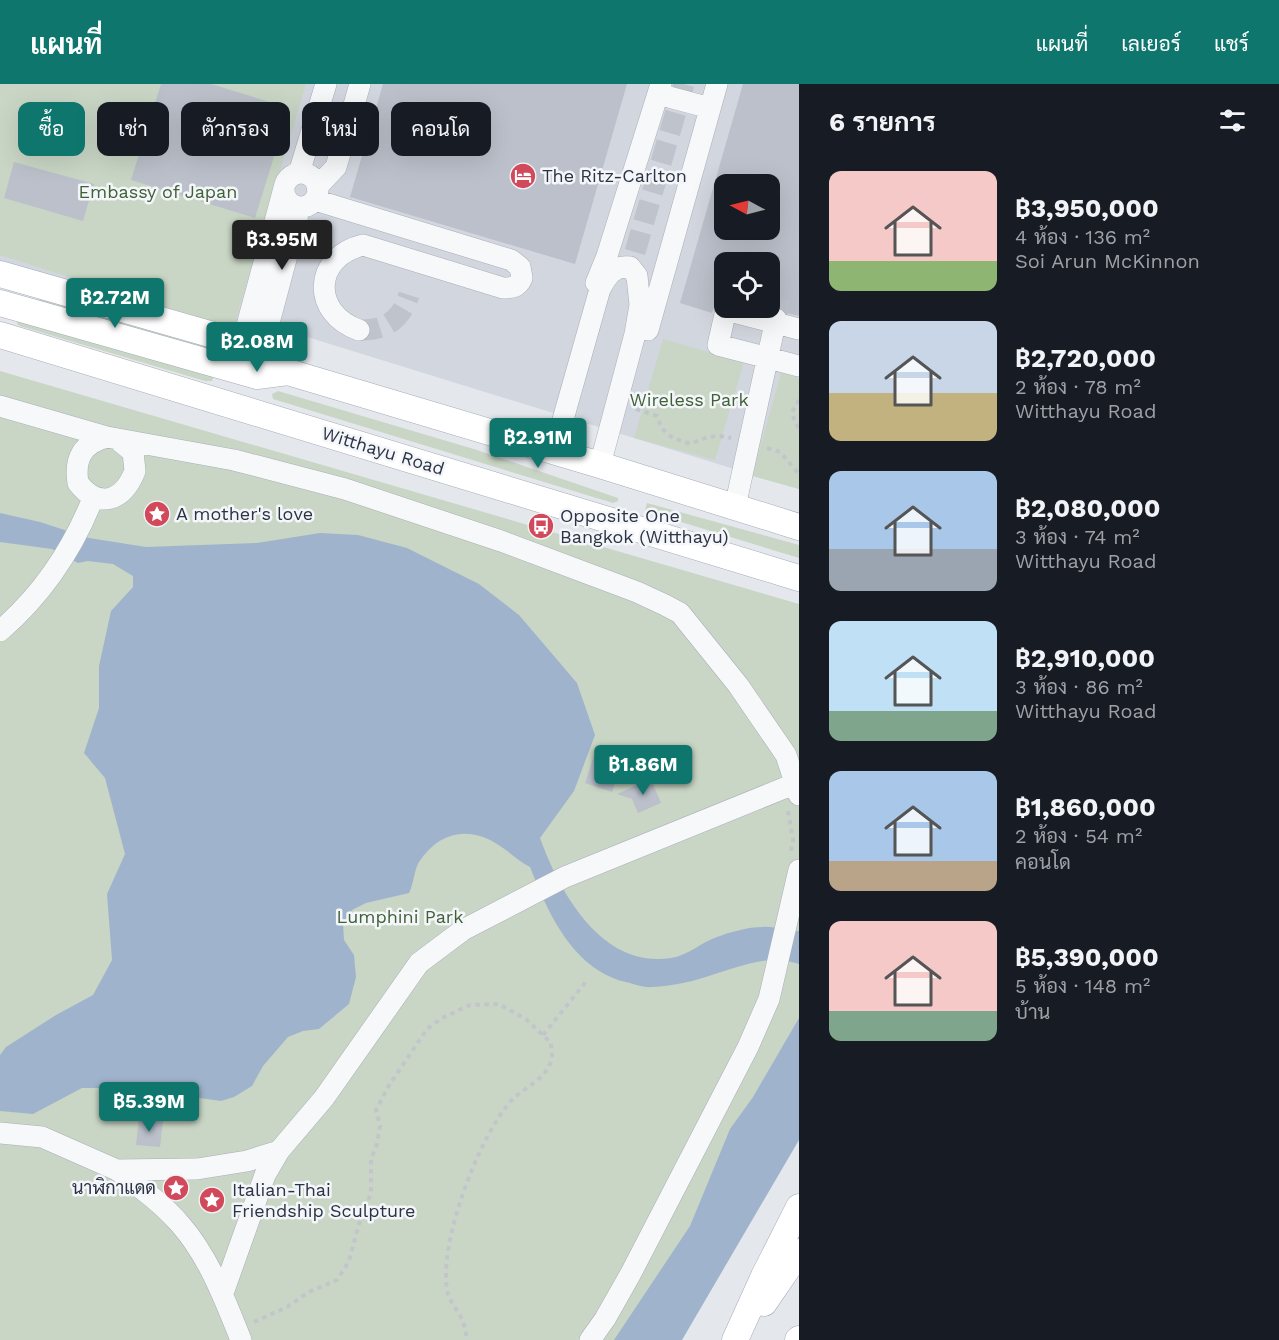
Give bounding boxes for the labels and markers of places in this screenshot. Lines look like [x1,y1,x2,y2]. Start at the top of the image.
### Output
hotel icon: The Ritz-Carlton [508,161,538,191]
place label: The Ritz-Carlton [542,165,687,186]
pin: ฿3.95M [233,220,331,271]
pin: ฿2.72M [66,278,164,329]
pin: ฿2.08M [208,322,306,373]
pin: ฿2.91M [489,418,587,469]
place icon: A mother's love [142,499,172,529]
place label: A mother's love [176,503,313,524]
place label: Opposite One Bangkok (Witthayu) [560,505,728,547]
bus stop icon: Opposite One Bangkok (Witthayu) [526,511,556,541]
pin: ฿1.86M [594,745,692,796]
pin: ฿5.39M [100,1082,198,1133]
place icon: นาฬิกาแดด [161,1173,191,1203]
place label: นาฬิกาแดด [72,1177,156,1198]
place label: Italian-Thai Friendship Sculpture [232,1179,415,1221]
place icon: Italian-Thai Friendship Sculpture [197,1185,227,1215]

